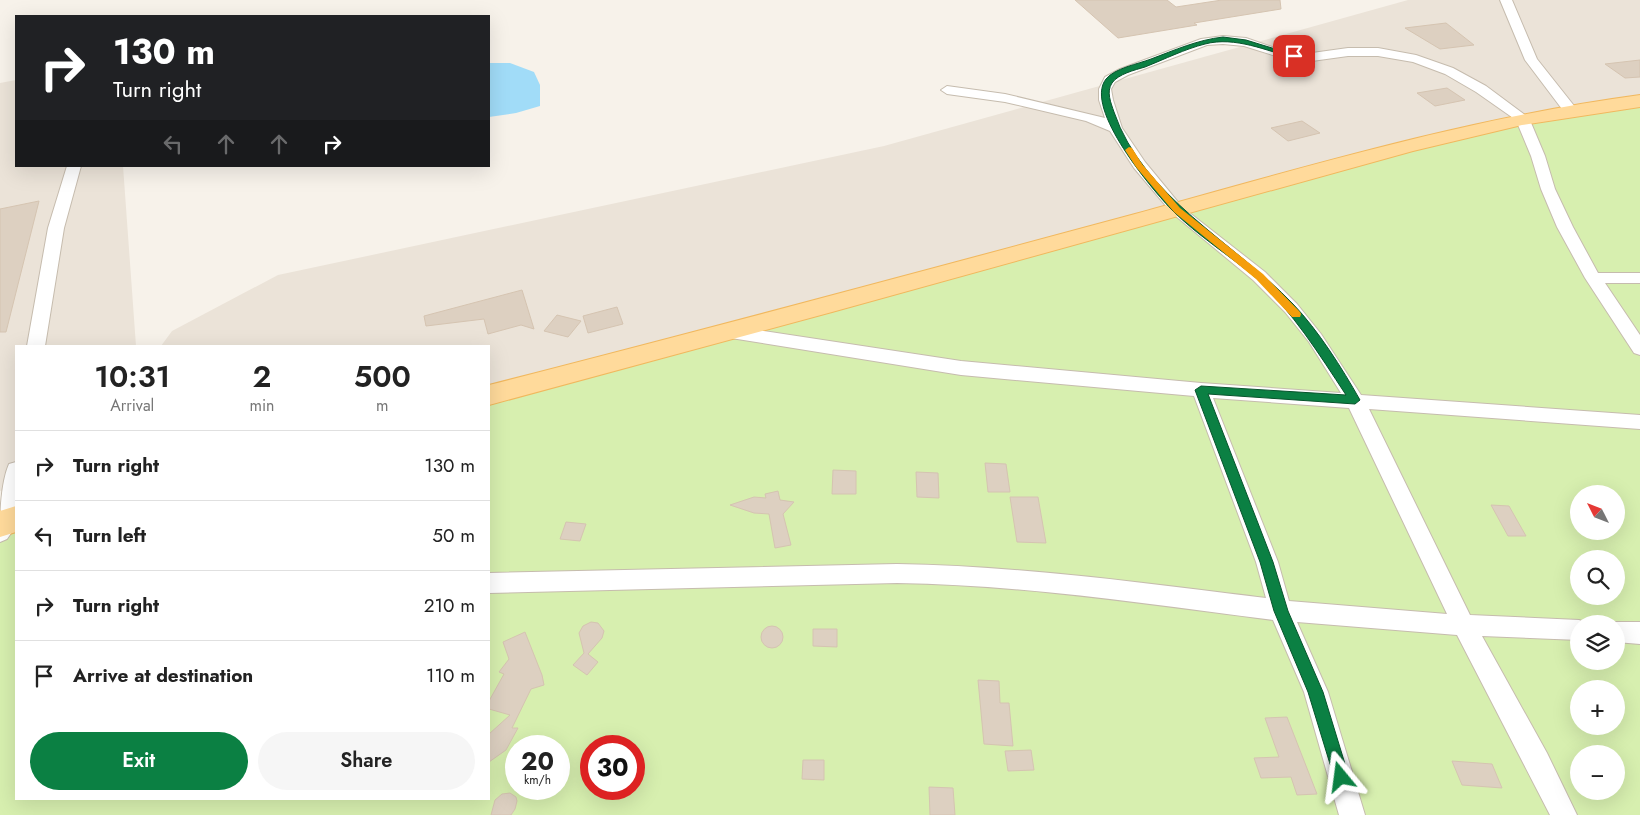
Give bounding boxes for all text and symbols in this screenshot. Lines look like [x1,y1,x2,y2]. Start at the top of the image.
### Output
text: 130 m [113,27,215,77]
icon: right [30,35,95,100]
pin [1273,35,1315,77]
icon: arrive [1280,42,1308,70]
text: Turn right [113,73,201,105]
icon: left [159,130,187,158]
icon: ahead [212,130,240,158]
icon: ahead [265,130,293,158]
icon: right [318,130,346,158]
text: 10:31 [94,355,170,398]
text: 2 [253,355,271,398]
text: 500 [354,355,411,398]
text: Arrival [110,394,154,417]
text: min [249,394,274,417]
text: m [376,394,388,417]
icon: right [30,452,58,480]
text: Turn right [73,452,159,479]
text: 130 m [424,452,475,479]
north arrow [1570,485,1625,540]
map controls [1570,485,1625,800]
icon: left [30,522,58,550]
text: Turn left [73,522,146,549]
text: 50 m [432,522,475,549]
button: search [1570,550,1625,605]
icon: right [30,592,58,620]
text: Turn right [73,592,159,619]
text: 210 m [424,592,475,619]
button: layers [1570,615,1625,670]
icon: arrive [30,662,58,690]
text: Arrive at destination [73,662,253,689]
text: 110 m [426,662,475,689]
button: + [1570,680,1625,735]
button: Exit [30,732,248,790]
button: Share [258,732,475,790]
speed limit sign: 30 [580,735,645,800]
text: 20 [521,743,554,779]
button: − [1570,745,1625,800]
position arrow [1314,750,1366,802]
text: km/h [524,771,551,789]

